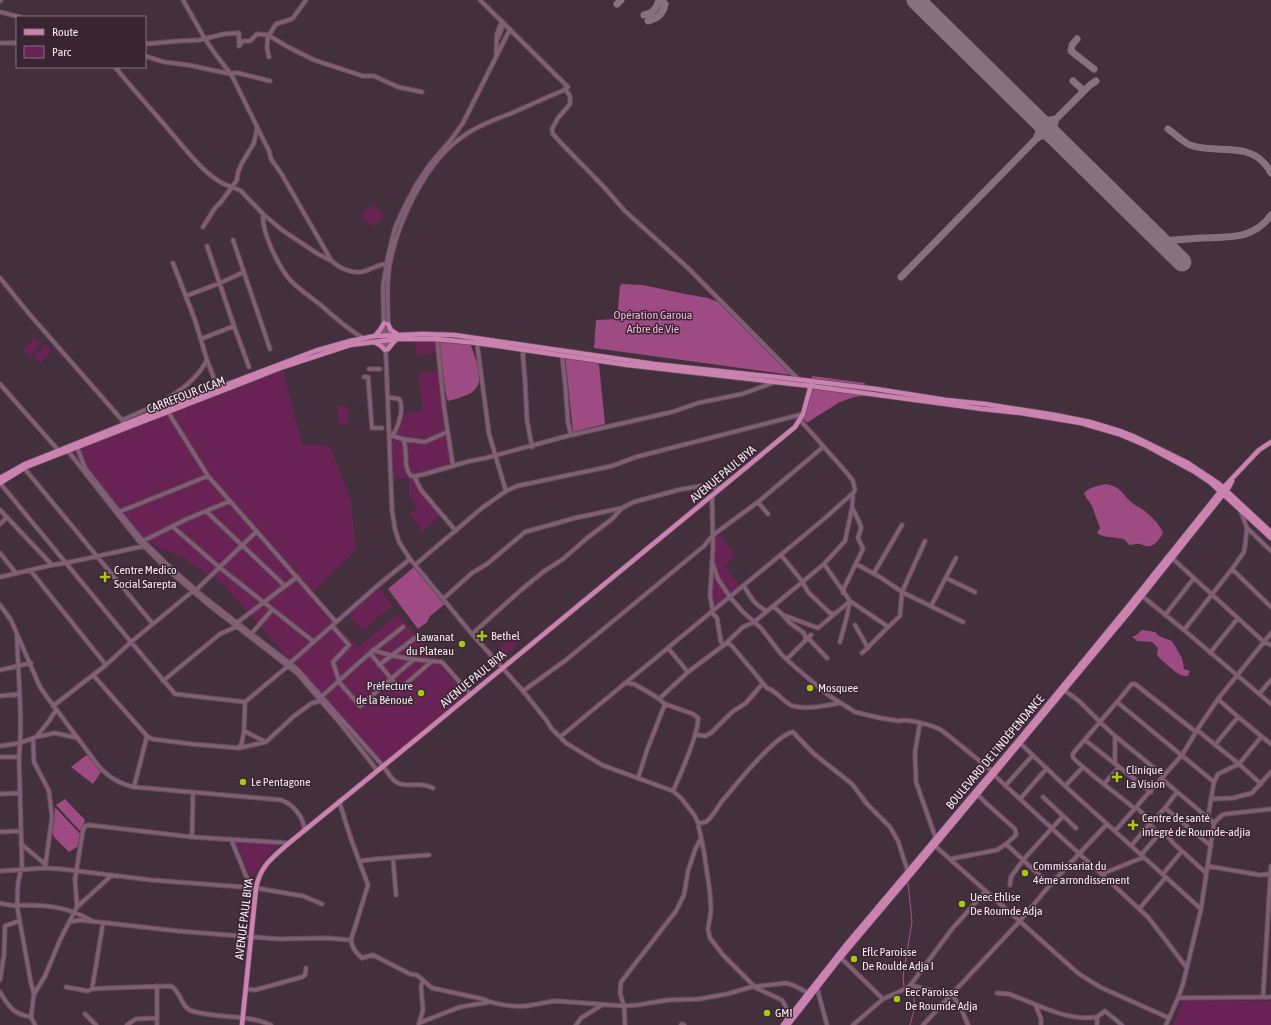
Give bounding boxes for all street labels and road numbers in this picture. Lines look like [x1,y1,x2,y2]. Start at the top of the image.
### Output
street label: CARREFOUR CICAM [145,374,227,416]
street label: AVENUE PAUL BIYA [687,442,759,506]
street label: AVENUE PAUL BIYA [437,647,509,711]
street label: BOULEVARD DE L'INDÉPENDANCE [943,692,1047,812]
street label: AVENUE PAUL BIYA [232,878,256,960]

